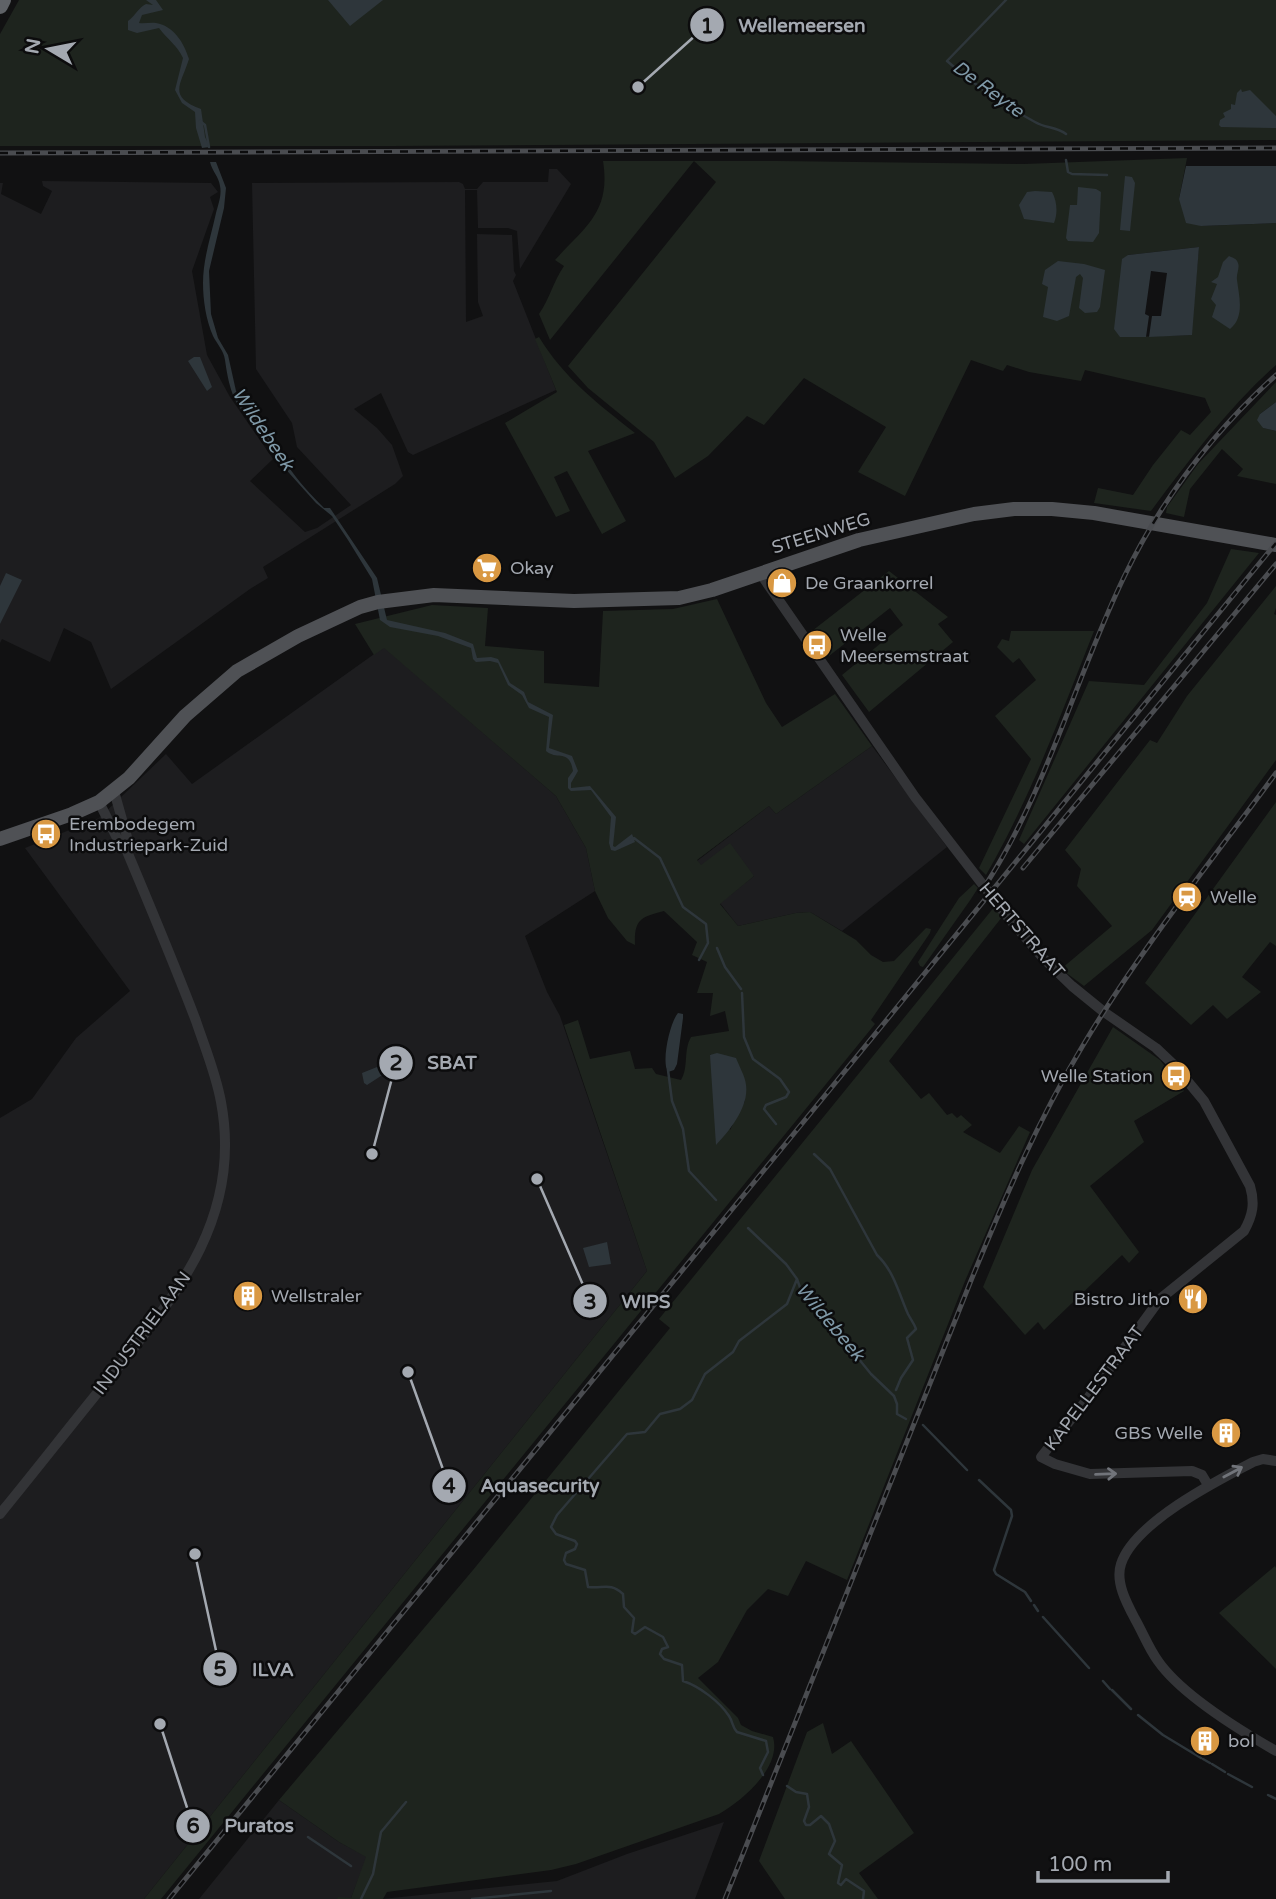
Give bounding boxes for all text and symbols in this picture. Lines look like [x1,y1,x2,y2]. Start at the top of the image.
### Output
callout: Wellemeersen [690,5,880,45]
north arrow [14,14,84,84]
text: 1 [700,14,714,39]
text: Wellemeersen [739,15,866,37]
text: N [21,37,45,56]
water label: De Reyte [948,56,1029,123]
water label: Wildebeek [227,383,300,476]
street label: STEENWEG [769,508,873,558]
supermarket icon: Okay [470,551,504,585]
place label: Okay [510,557,554,579]
shop icon: De Graankorrel [765,566,799,600]
place label: De Graankorrel [805,572,934,594]
place label: Welle Meersemstraat [840,624,969,667]
bus stop icon: Welle Meersemstraat [800,628,834,662]
place label: Erembodegem Industriepark-Zuid [69,813,228,856]
bus stop icon: Erembodegem Industriepark-Zuid [29,817,63,851]
street label: HERTSTRAAT [975,878,1069,982]
station icon: Welle [1170,880,1204,914]
place label: Welle [1210,886,1257,908]
callout: SBAT [379,1043,491,1083]
text: 2 [389,1051,403,1076]
text: SBAT [427,1052,477,1074]
bus stop icon: Welle Station [1159,1059,1193,1093]
place label: Welle Station [1041,1065,1153,1087]
street label: INDUSTRIELAAN [89,1267,195,1399]
building icon: Wellstraler [231,1279,265,1313]
water label: Wildebeek [791,1279,870,1367]
callout: WIPS [573,1281,685,1321]
restaurant icon: Bistro Jitho [1176,1282,1210,1316]
place label: Wellstraler [271,1285,362,1307]
place label: Bistro Jitho [1074,1288,1170,1310]
text: 3 [583,1290,597,1315]
text: WIPS [621,1291,671,1313]
street label: KAPELLESTRAAT [1040,1321,1148,1455]
building icon: GBS Welle [1209,1416,1243,1450]
place label: GBS Welle [1114,1422,1203,1444]
one-way arrow [1222,1465,1243,1479]
callout: Aquasecurity [431,1466,613,1506]
one-way arrow [1095,1467,1118,1480]
text: 4 [442,1474,456,1499]
text: Aquasecurity [480,1475,600,1498]
callout: ILVA [203,1649,308,1689]
text: 5 [213,1657,227,1682]
text: ILVA [252,1659,294,1681]
building icon: bol [1188,1724,1222,1758]
place label: bol [1228,1730,1255,1752]
callout: Puratos [175,1806,308,1846]
text: 6 [186,1814,200,1839]
text: Puratos [224,1815,294,1837]
scale bar [1038,1840,1168,1884]
text: 100 m [1048,1852,1112,1877]

